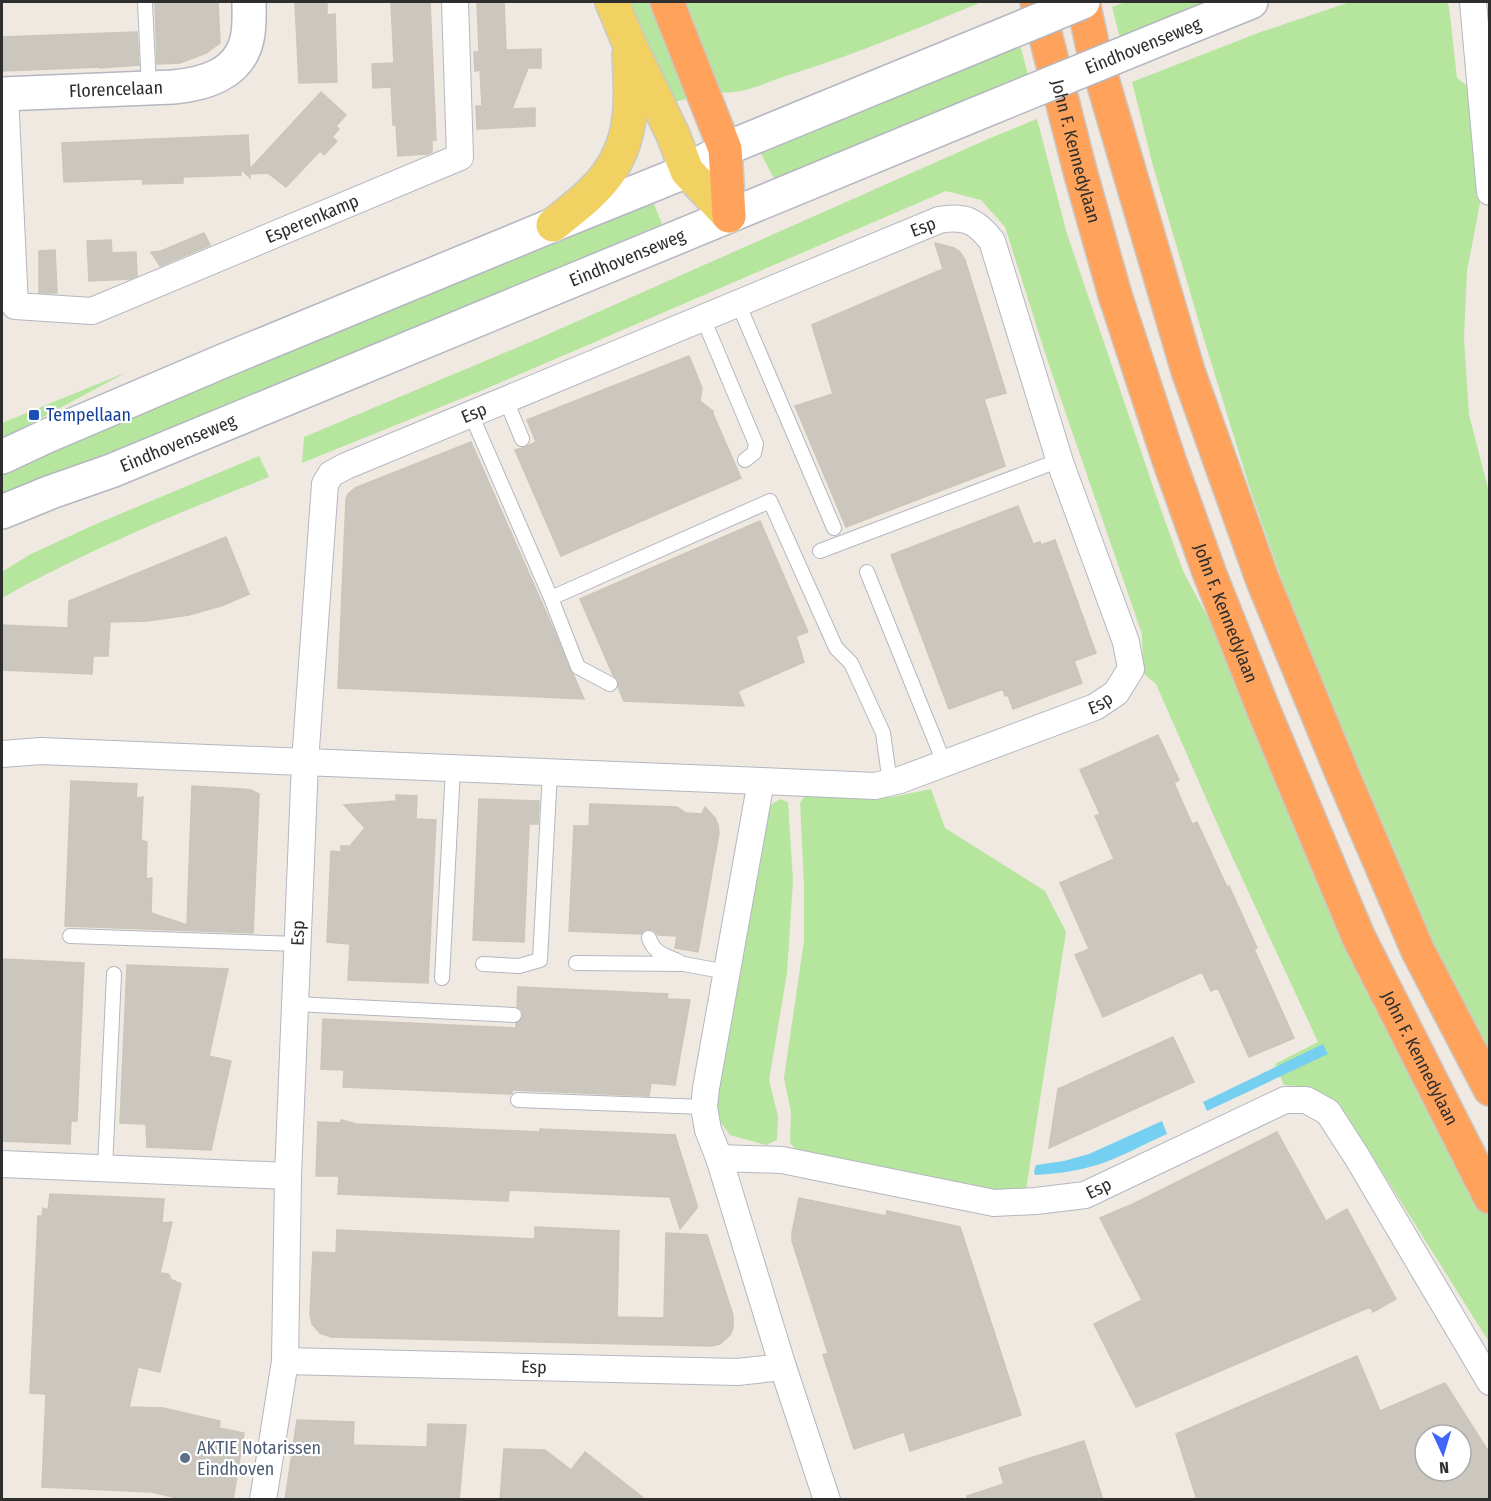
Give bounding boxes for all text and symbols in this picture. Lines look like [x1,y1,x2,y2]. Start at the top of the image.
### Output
street label: Eindhovenseweg [1082,13,1205,79]
street label: Florencelaan [68,76,163,102]
street label: John F. Kennedylaan [1046,77,1105,225]
street label: Esperenkamp [262,190,362,248]
street label: Esp [907,212,939,242]
street label: Eindhovenseweg [566,224,689,292]
street label: Esp [458,398,490,428]
place label: Tempellaan [46,404,131,426]
marker: Tempellaan [27,408,41,422]
street label: Eindhovenseweg [117,409,240,477]
street label: John F. Kennedylaan [1189,540,1263,686]
street label: Esp [1085,687,1117,720]
street label: Esp [287,920,309,946]
street label: John F. Kennedylaan [1377,987,1463,1129]
street label: Esp [1082,1173,1115,1204]
street label: Esp [521,1356,547,1378]
north arrow [1413,1423,1473,1483]
place label: AKTIE Notarissen Eindhoven [197,1437,321,1480]
marker: AKTIE Notarissen Eindhoven [178,1451,192,1465]
text: N [1439,1458,1449,1477]

